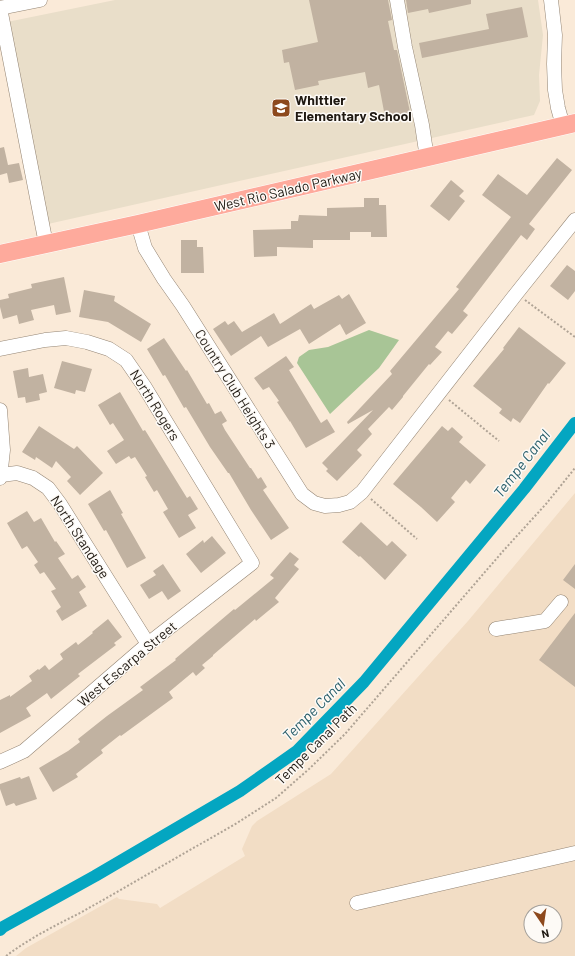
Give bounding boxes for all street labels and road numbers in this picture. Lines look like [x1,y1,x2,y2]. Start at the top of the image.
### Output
street label: West Rio Salado Parkway [212,164,364,215]
street label: Country Club Heights 3 [192,326,279,452]
street label: North Rogers [127,366,184,444]
street label: North Standage [47,492,114,581]
street label: West Escarpa Street [74,617,180,710]
street label: Tempe Canal Path [271,699,360,788]

